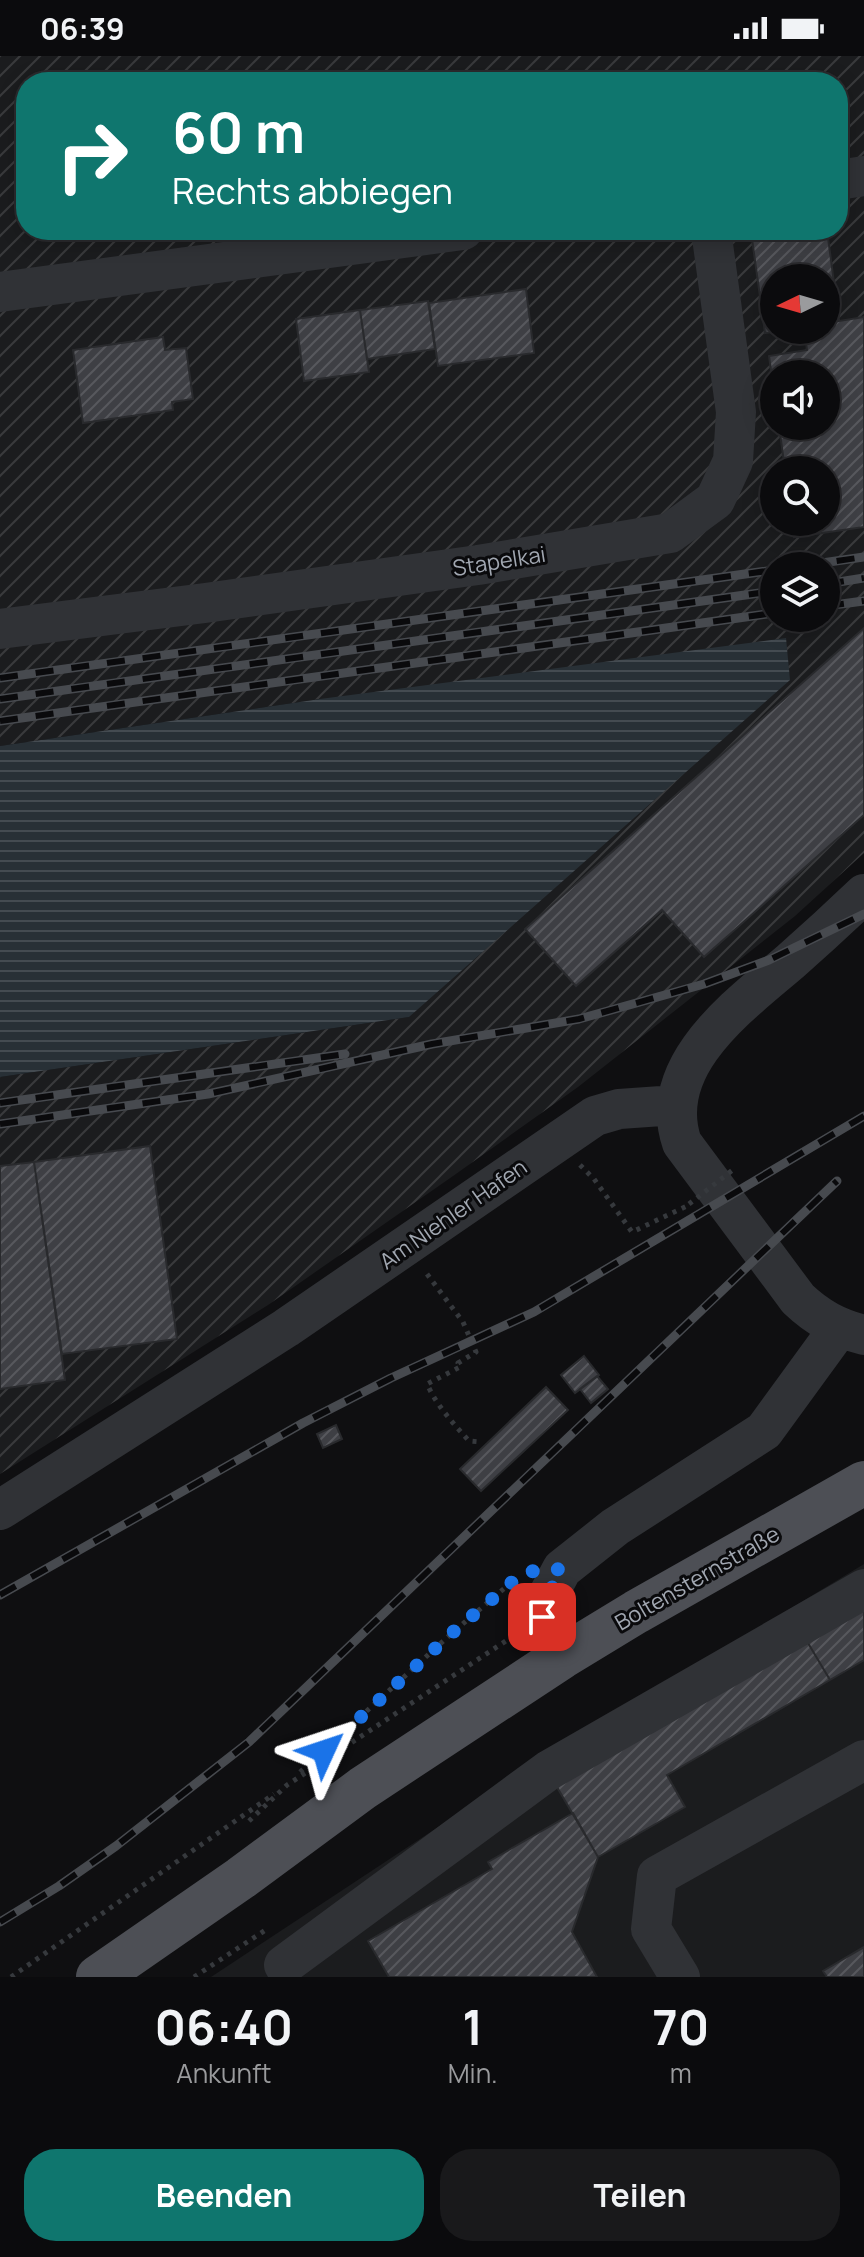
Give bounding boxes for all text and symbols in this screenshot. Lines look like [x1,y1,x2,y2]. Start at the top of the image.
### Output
text: 06:39 [40,8,125,49]
text: 60 m [172,93,305,170]
icon: right [40,104,144,208]
text: Rechts abbiegen [172,166,453,215]
north arrow [760,264,840,344]
map controls [760,264,840,632]
button: sound [760,360,840,440]
button: search [760,456,840,536]
street label: Stapelkai [450,539,548,583]
button: layers [760,552,840,632]
street label: Am Niehler Hafen [373,1152,533,1276]
street label: Boltensternstraße [609,1519,785,1637]
pin [508,1583,576,1651]
icon: arrive [520,1595,564,1639]
position arrow [282,1709,366,1793]
text: 06:40 [155,1994,293,2059]
text: 1 [462,1994,483,2059]
text: 70 [652,1994,709,2059]
text: Ankunft [176,2055,272,2091]
text: Min. [448,2055,498,2091]
text: m [670,2055,692,2091]
button: Beenden [24,2149,424,2241]
button: Teilen [440,2149,840,2241]

